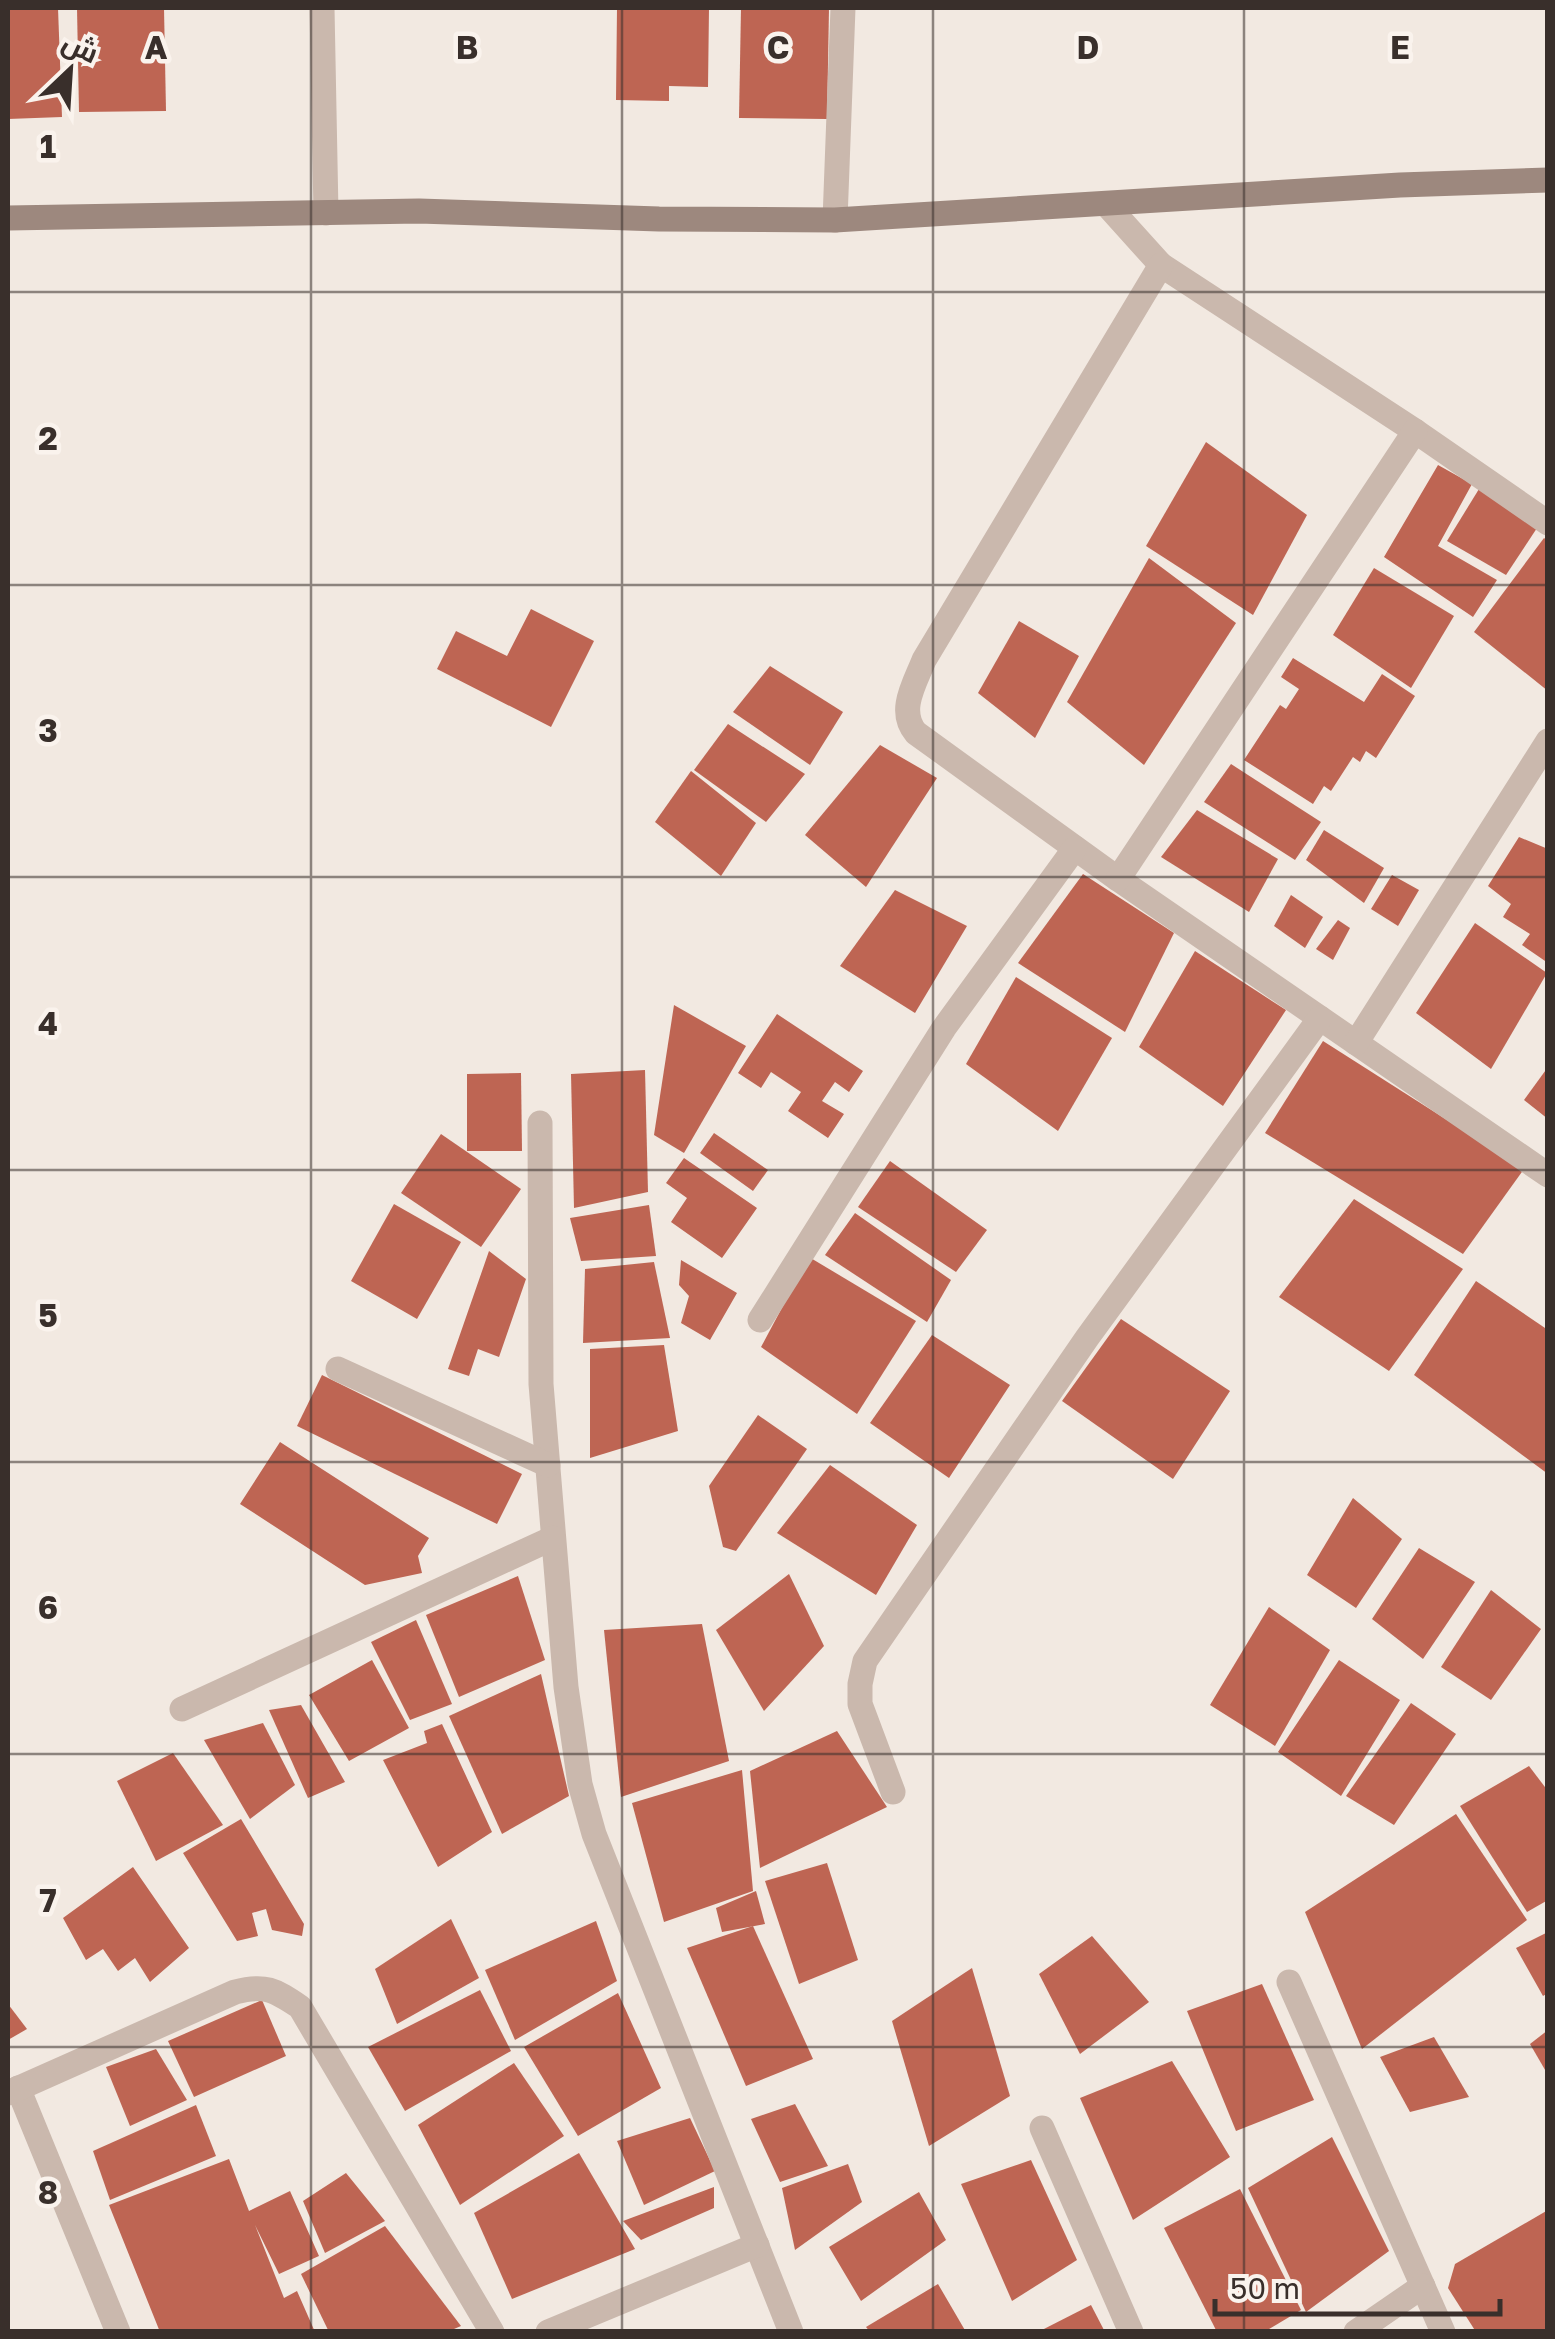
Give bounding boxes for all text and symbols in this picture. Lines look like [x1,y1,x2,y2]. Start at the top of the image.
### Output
north arrow [20,20,120,120]
text: ش [57,24,104,70]
text: A [145,28,168,66]
text: B [456,28,478,66]
text: C [767,28,789,66]
text: D [1077,28,1099,66]
text: E [1390,28,1410,66]
text: 1 [40,127,56,165]
text: 2 [38,419,58,457]
text: 3 [38,711,58,749]
text: 4 [38,1004,58,1042]
text: 5 [38,1296,58,1334]
text: 6 [38,1588,58,1626]
text: 7 [39,1881,57,1919]
text: 8 [38,2173,58,2211]
scale bar [1215,2254,1500,2316]
text: 50 m [1230,2270,1300,2306]

